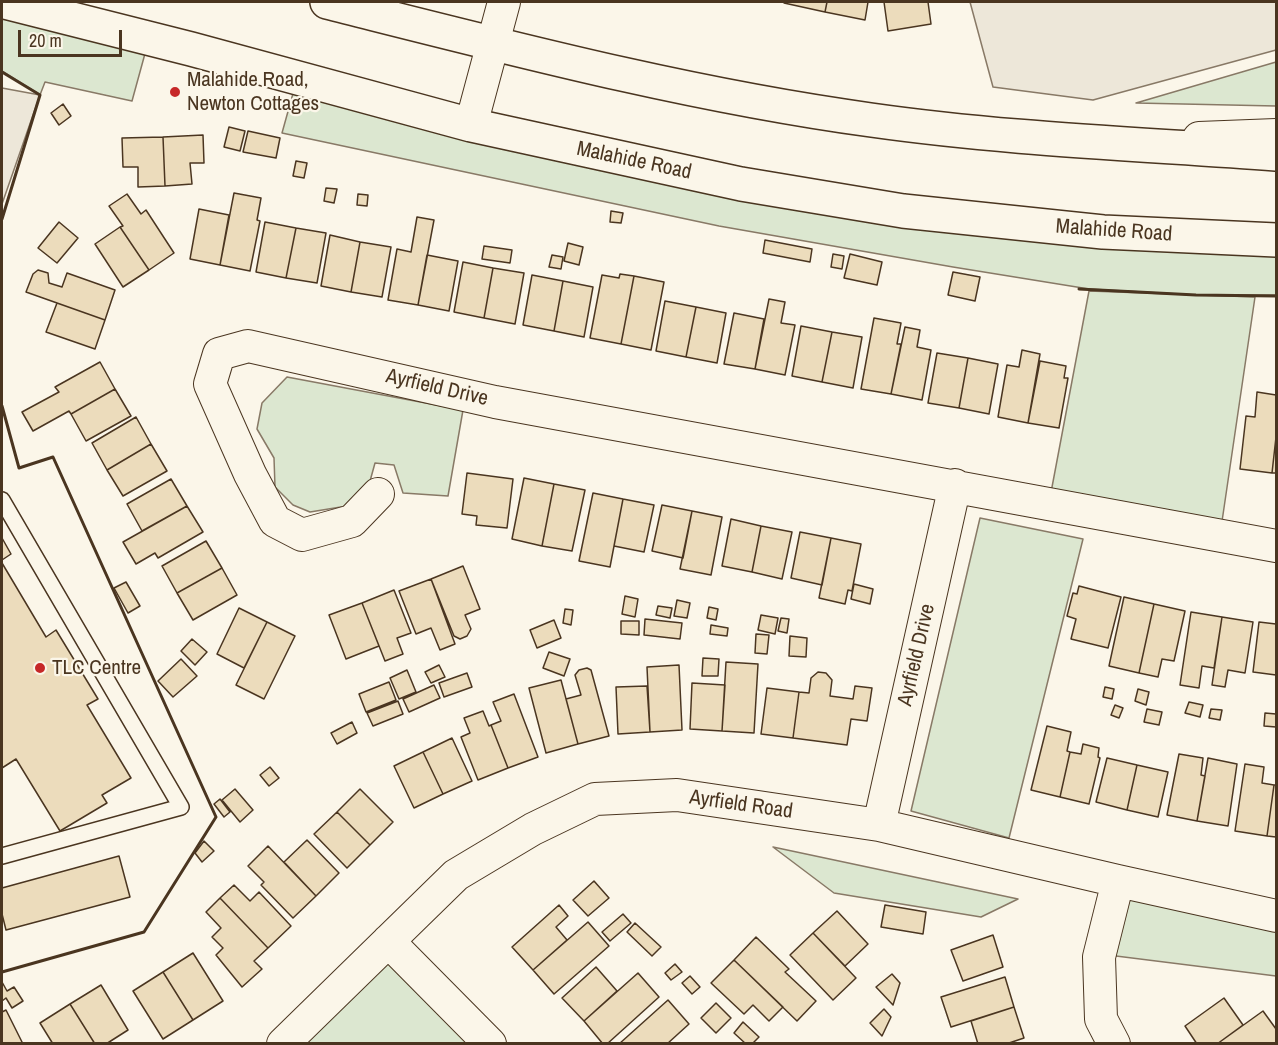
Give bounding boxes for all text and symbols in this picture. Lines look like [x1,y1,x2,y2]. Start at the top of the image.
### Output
scale bar [21,18,124,56]
text: 20 m [29,28,62,53]
place label: Malahide Road, Newton Cottages [187,67,319,117]
marker: Malahide Road, Newton Cottages [168,85,182,99]
street label: Malahide Road [574,137,694,185]
street label: Malahide Road [1055,214,1173,248]
street label: Ayrfield Drive [383,364,491,412]
street label: Ayrfield Drive [893,601,941,709]
place label: TLC Centre [52,655,141,681]
marker: TLC Centre [33,661,47,675]
street label: Ayrfield Road [688,785,794,825]

